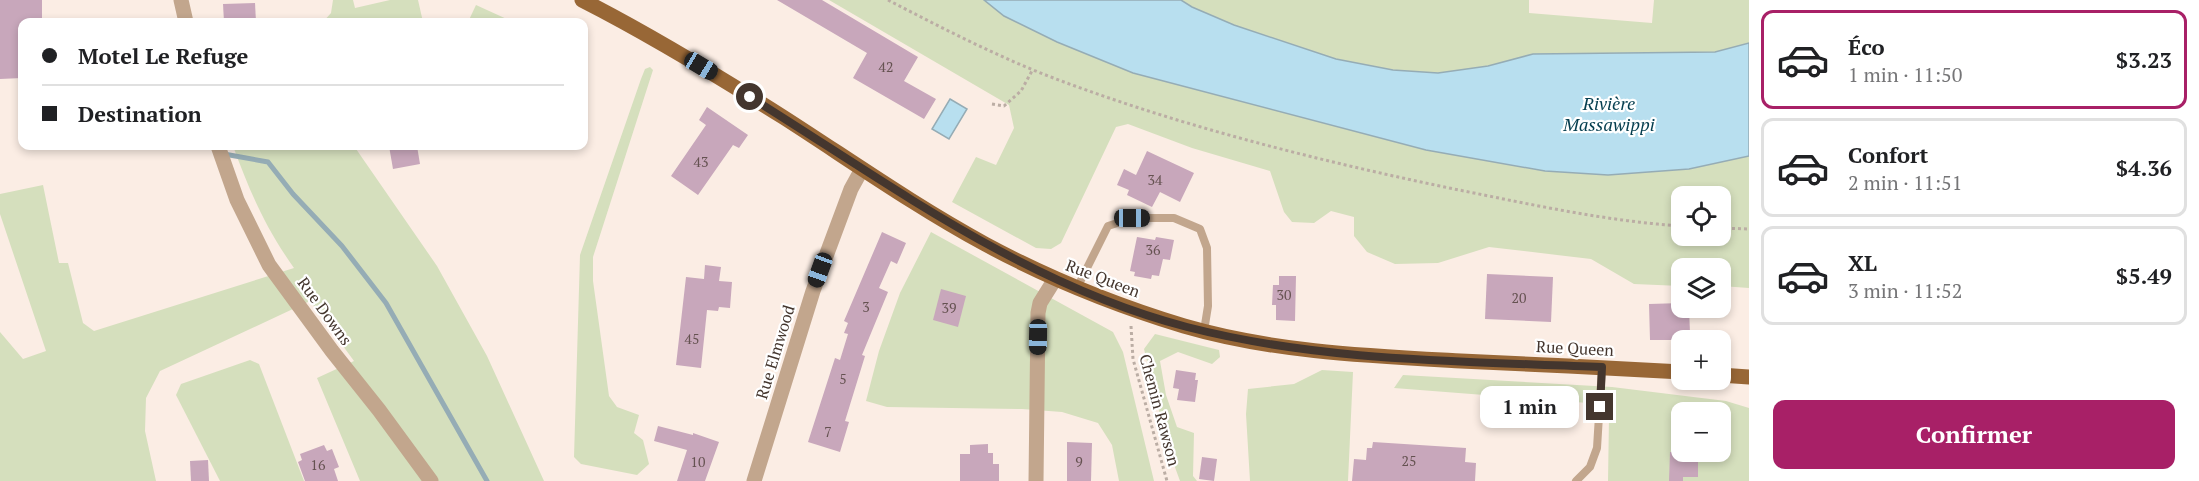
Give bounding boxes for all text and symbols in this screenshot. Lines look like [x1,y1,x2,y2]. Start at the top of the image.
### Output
text: Éco [1848,32,1885,61]
icon: car [1776,33,1830,87]
text: Motel Le Refuge [78,41,248,70]
text: $3.23 [2116,45,2172,74]
car [681,49,721,83]
house number: 42 [879,57,893,76]
text: 1 min · 11:50 [1848,61,1962,88]
route start [736,83,763,110]
water label: Rivière Massawippi [1562,91,1655,136]
text: Destination [78,99,202,128]
text: Confort [1848,140,1928,169]
icon: car [1776,141,1830,195]
house number: 43 [694,152,708,171]
text: $4.36 [2116,153,2172,182]
text: 2 min · 11:51 [1848,169,1962,196]
house number: 34 [1148,170,1163,189]
map controls [1671,186,1731,462]
button: locate [1671,186,1731,246]
car [1114,209,1150,227]
house number: 36 [1146,240,1161,259]
text: XL [1848,248,1877,277]
icon: car [1776,249,1830,303]
car [805,250,835,290]
street label: Rue Queen [1063,254,1144,302]
button: layers [1671,258,1731,318]
text: $5.49 [2116,261,2172,290]
street label: Rue Downs [293,272,357,350]
text: 3 min · 11:52 [1848,277,1962,304]
house number: 30 [1277,285,1291,304]
house number: 20 [1512,288,1526,307]
house number: 3 [862,297,870,316]
house number: 39 [942,298,956,317]
street label: Rue Elmwood [750,302,800,402]
car [1029,319,1047,355]
house number: 45 [685,329,699,348]
button: + [1671,330,1731,390]
street label: Rue Queen [1536,335,1615,361]
street label: Chemin Rawson [1134,352,1186,469]
house number: 5 [839,369,847,388]
callout: 1 min [1480,386,1579,428]
text: 1 min [1502,393,1557,420]
route end [1586,393,1613,420]
button: Confirmer [1773,400,2175,469]
button: − [1671,402,1731,462]
house number: 7 [824,422,832,441]
house number: 25 [1402,451,1416,470]
house number: 10 [691,452,705,471]
house number: 9 [1075,452,1083,471]
house number: 16 [311,455,326,474]

